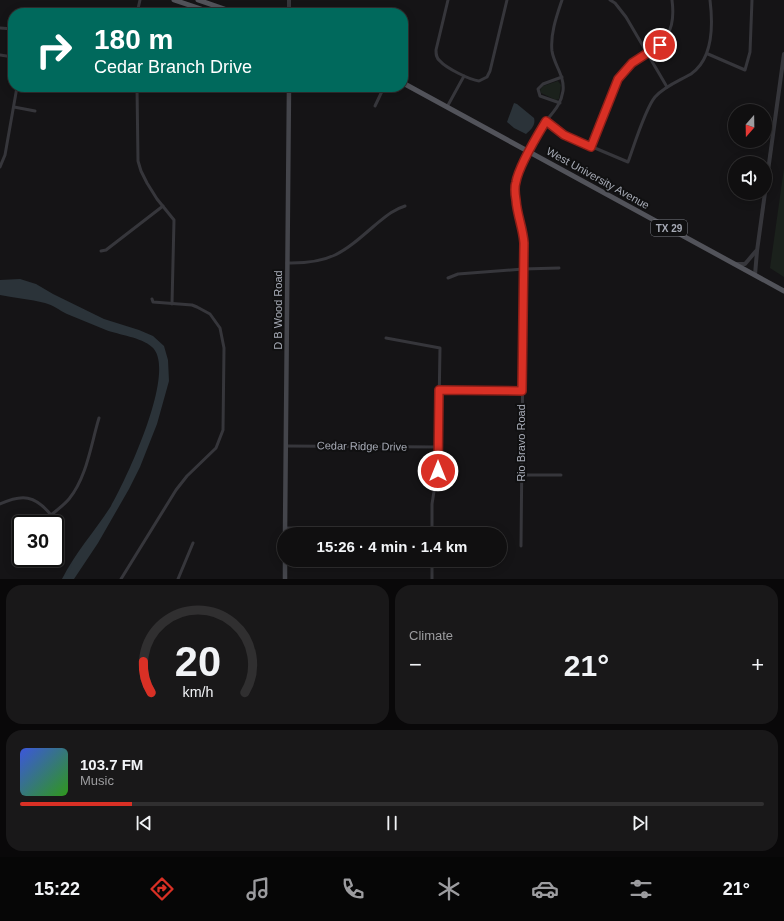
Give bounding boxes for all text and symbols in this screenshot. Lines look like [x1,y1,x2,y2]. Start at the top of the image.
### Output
icon: right [28,24,80,76]
text: 180 m [94,24,173,55]
pin [643,28,677,62]
icon: arrive [649,34,671,56]
text: Cedar Branch Drive [94,57,252,77]
north arrow [728,104,772,148]
map controls [728,104,772,200]
street label: West University Avenue [544,145,652,211]
button: sound [728,156,772,200]
road number: TX 29 [651,220,687,236]
street label: D B Wood Road [272,270,284,350]
street label: Rio Bravo Road [515,404,527,482]
street label: Cedar Ridge Drive [317,439,407,453]
position arrow [417,450,459,492]
speed limit sign: 30 [12,515,64,567]
text: 15:26 · 4 min · 1.4 km [317,538,467,555]
text: Climate [409,628,453,643]
text: 20 [174,637,221,684]
text: 21° [564,649,609,682]
text: − [409,652,422,677]
text: + [751,652,764,677]
text: km/h [182,683,213,699]
text: 103.7 FM [80,756,143,773]
text: Music [80,773,114,788]
icon: previous [133,812,155,834]
icon: pause [381,812,403,834]
icon: next [629,812,651,834]
icon: directions [148,875,176,903]
icon: music [244,875,272,903]
icon: phone [339,875,367,903]
icon: climate [435,875,463,903]
icon: car [531,875,559,903]
icon: filters [627,875,655,903]
text: 15:22 [34,879,80,899]
text: 21° [723,879,750,899]

